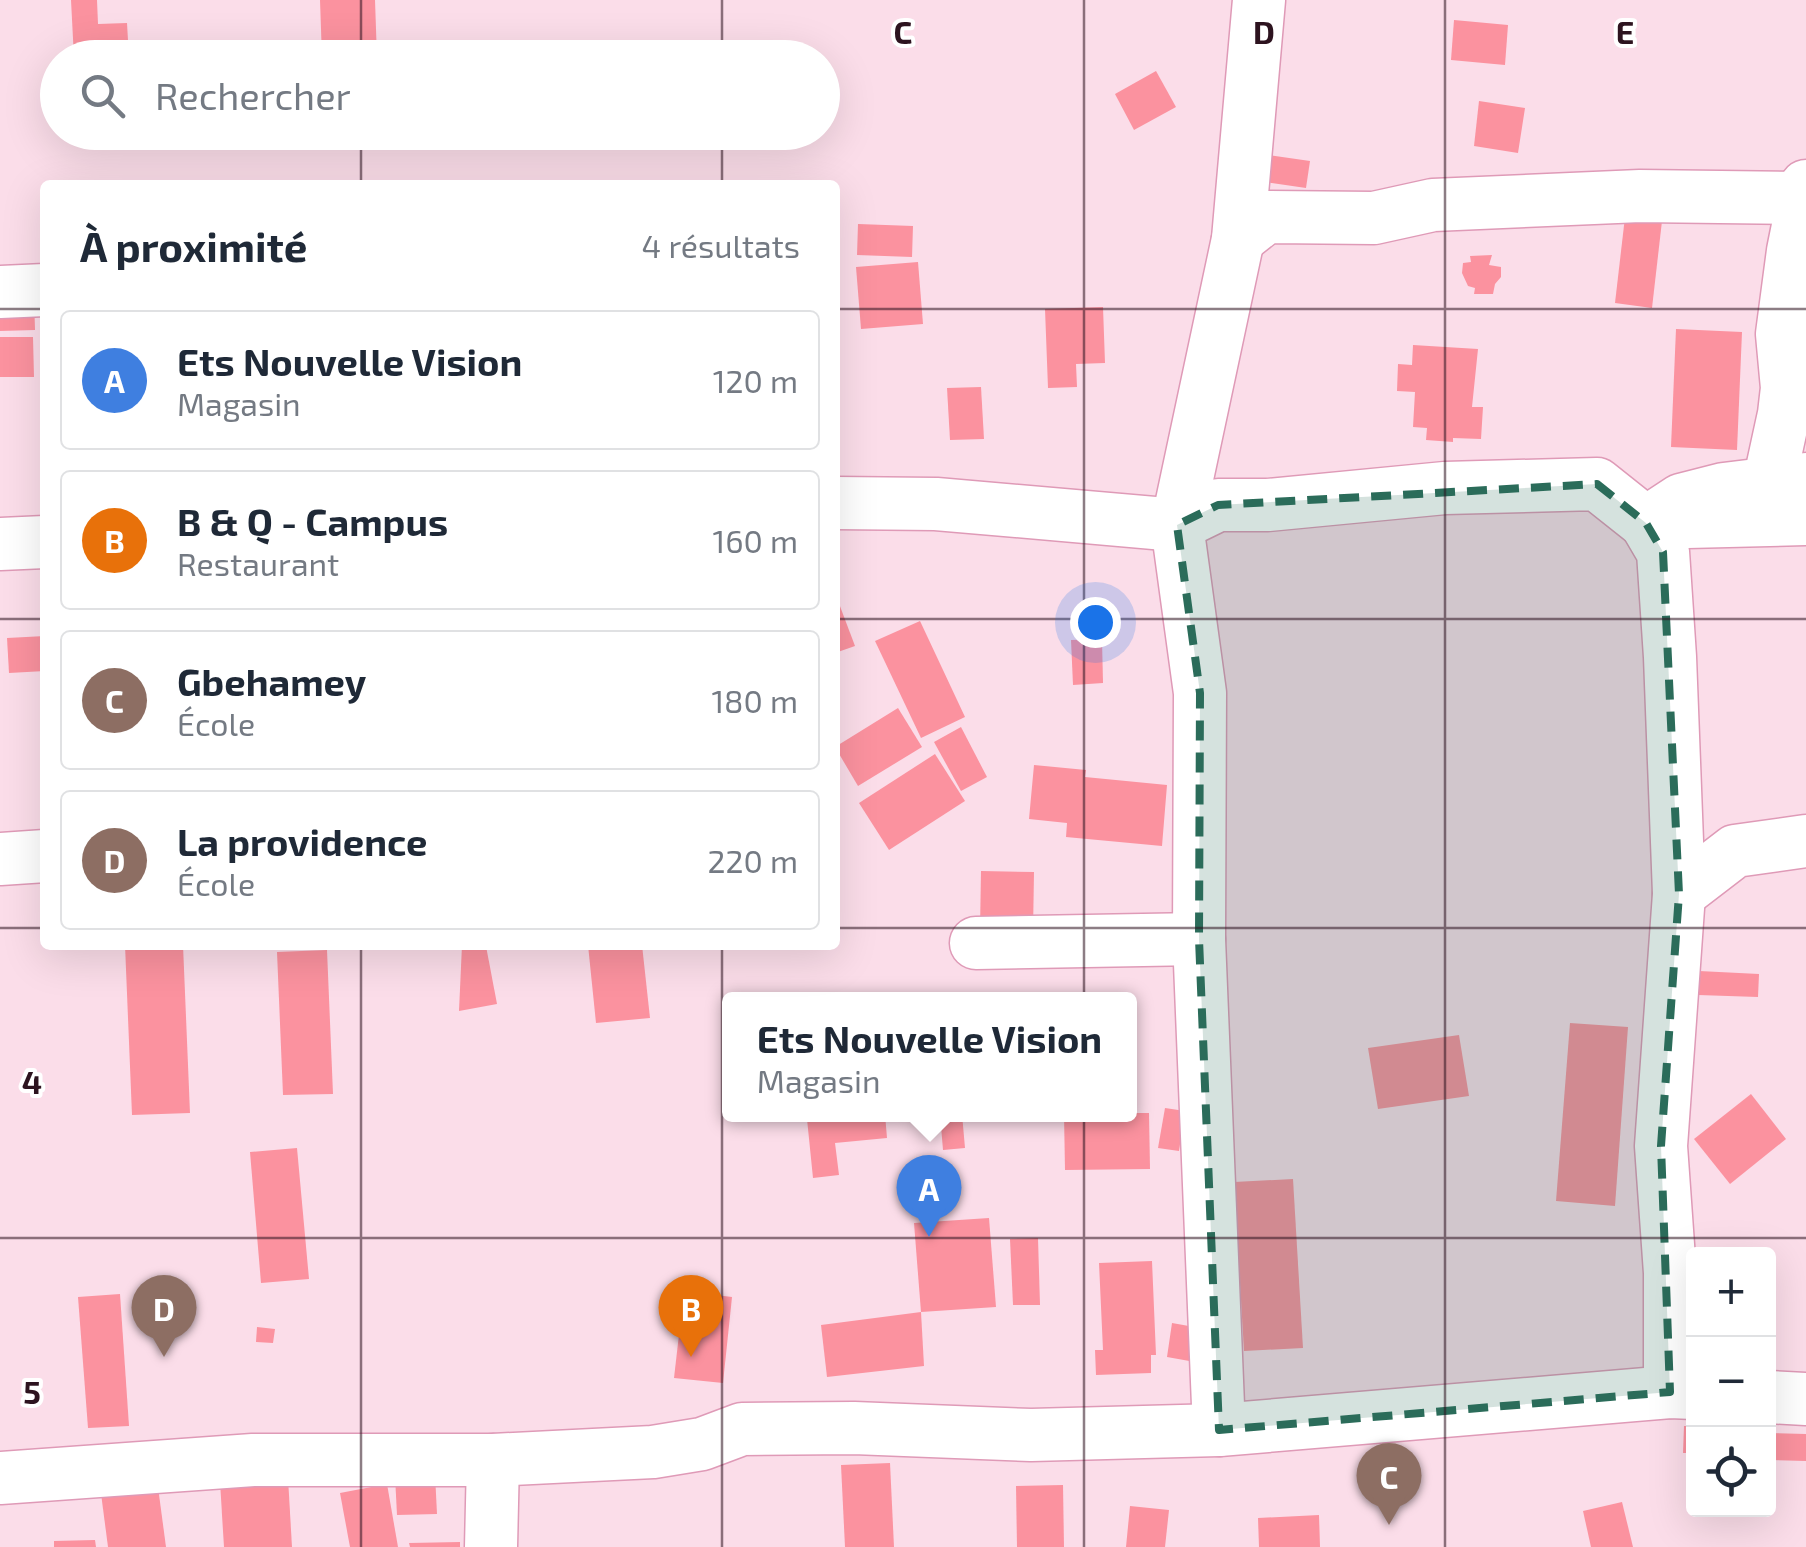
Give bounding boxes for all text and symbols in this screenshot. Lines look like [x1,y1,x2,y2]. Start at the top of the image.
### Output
text: C [894,12,912,50]
text: D [1253,12,1275,50]
text: E [1616,12,1634,50]
search box [40,40,840,150]
icon: search [75,68,130,123]
text: Rechercher [155,72,351,118]
text: À proximité [80,220,307,270]
text: 4 résultats [642,226,800,264]
text: Ets Nouvelle Vision [177,338,522,384]
text: A [104,361,125,399]
text: 120 m [713,361,798,399]
text: Magasin [177,384,301,422]
text: B & Q - Campus [177,498,448,544]
text: B [104,521,125,559]
text: 160 m [712,521,798,559]
text: Restaurant [177,544,339,582]
your location [1070,597,1121,648]
text: Gbehamey [177,658,366,704]
text: C [105,681,124,719]
text: 180 m [711,681,798,719]
text: École [177,704,255,742]
text: La providence [177,818,428,864]
text: D [104,841,125,879]
text: 220 m [708,841,798,879]
text: École [177,864,255,902]
popup [722,992,1137,1122]
text: Ets Nouvelle Vision [757,1015,1102,1061]
text: Magasin [757,1061,881,1099]
text: 4 [22,1062,42,1100]
pin: A [896,1154,962,1237]
map controls [1686,1247,1776,1517]
button: + [1686,1247,1776,1337]
pin: D [132,1274,196,1357]
pin: B [658,1274,724,1357]
button: − [1686,1337,1776,1427]
text: 5 [23,1372,41,1410]
button: locate [1686,1427,1776,1517]
pin: C [1356,1442,1422,1525]

